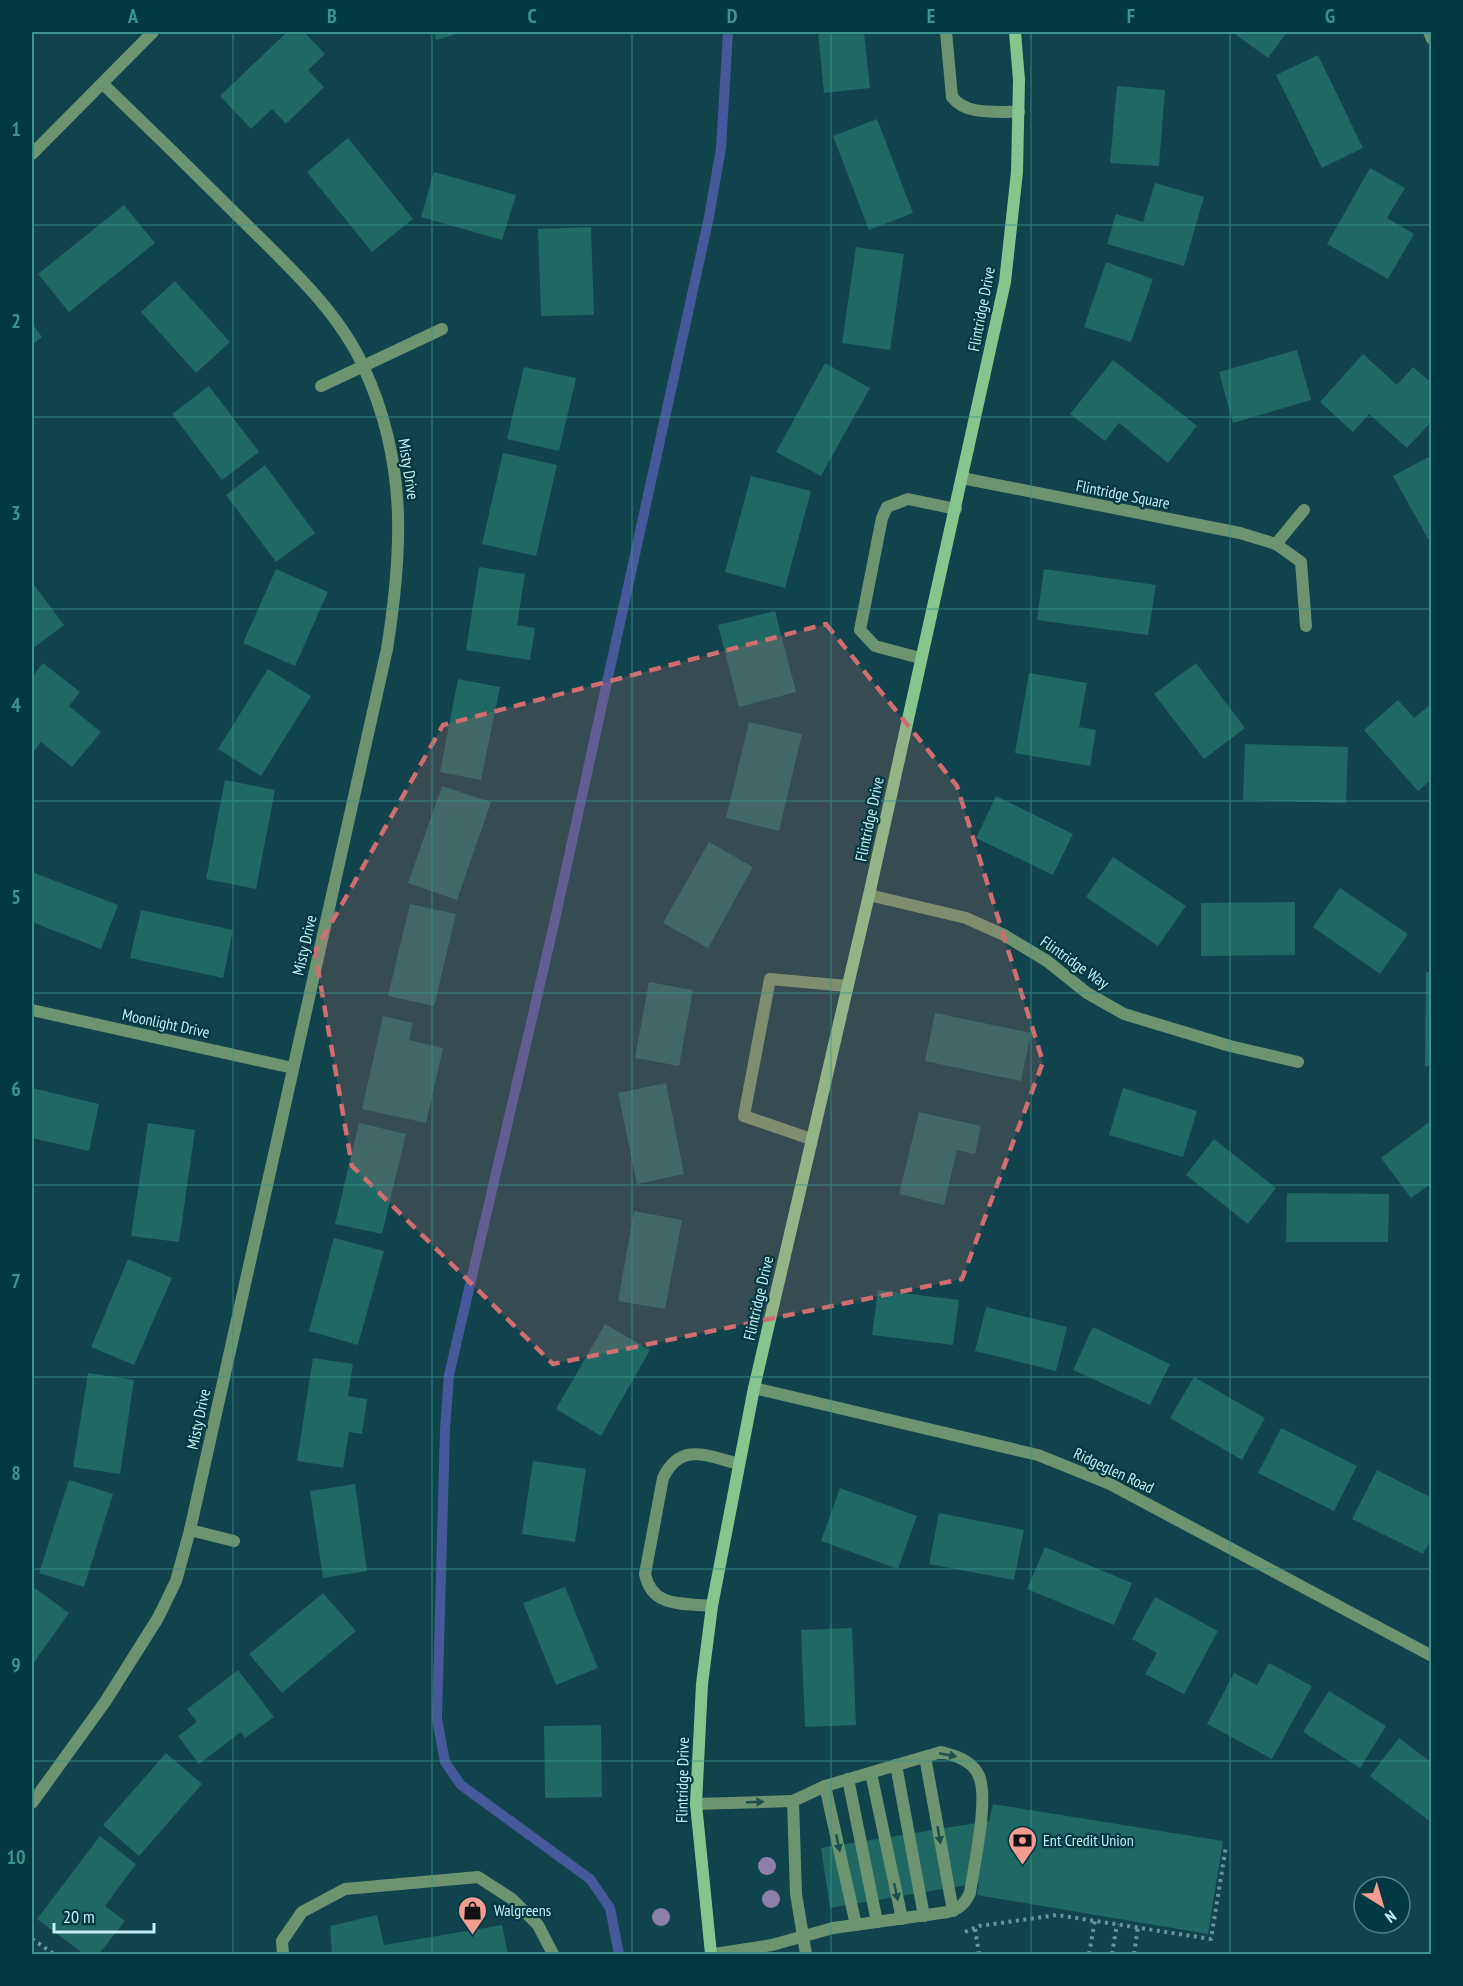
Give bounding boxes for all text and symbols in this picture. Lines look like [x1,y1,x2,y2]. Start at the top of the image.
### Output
text: A [127,3,139,29]
text: B [327,3,337,29]
text: C [527,3,537,29]
text: D [727,3,738,29]
text: E [927,3,935,29]
text: F [1127,3,1135,29]
text: G [1325,3,1335,29]
text: 1 [11,116,21,142]
street label: Flintridge Drive [963,265,999,353]
text: 2 [11,308,21,334]
street label: Misty Drive [394,437,424,501]
street label: Flintridge Square [1074,475,1172,513]
text: 3 [11,500,21,526]
text: 4 [11,692,21,718]
street label: Flintridge Drive [850,775,888,863]
text: 5 [11,884,21,910]
street label: Misty Drive [287,913,321,977]
street label: Flintridge Way [1037,931,1113,993]
street label: Moonlight Drive [120,1004,212,1042]
text: 6 [11,1076,21,1102]
street label: Flintridge Drive [739,1254,777,1342]
text: 7 [11,1268,21,1294]
street label: Misty Drive [182,1387,214,1451]
street label: Ridgeglen Road [1071,1443,1157,1497]
text: 8 [11,1460,21,1486]
text: 9 [11,1652,21,1678]
street label: Flintridge Drive [671,1737,693,1823]
one-way arrow [939,1751,958,1760]
one-way arrow [745,1797,764,1806]
bank icon: Ent Credit Union [1006,1824,1038,1866]
one-way arrow [935,1826,944,1845]
place label: Ent Credit Union [1043,1830,1134,1850]
one-way arrow [834,1834,843,1853]
text: 10 [6,1844,26,1870]
north arrow [1352,1875,1412,1935]
one-way arrow [892,1882,901,1901]
shop icon: Walgreens [457,1894,489,1936]
scale bar [54,1896,154,1934]
place label: Walgreens [494,1900,551,1920]
text: 20 m [63,1905,95,1928]
text: N [1382,1906,1400,1928]

